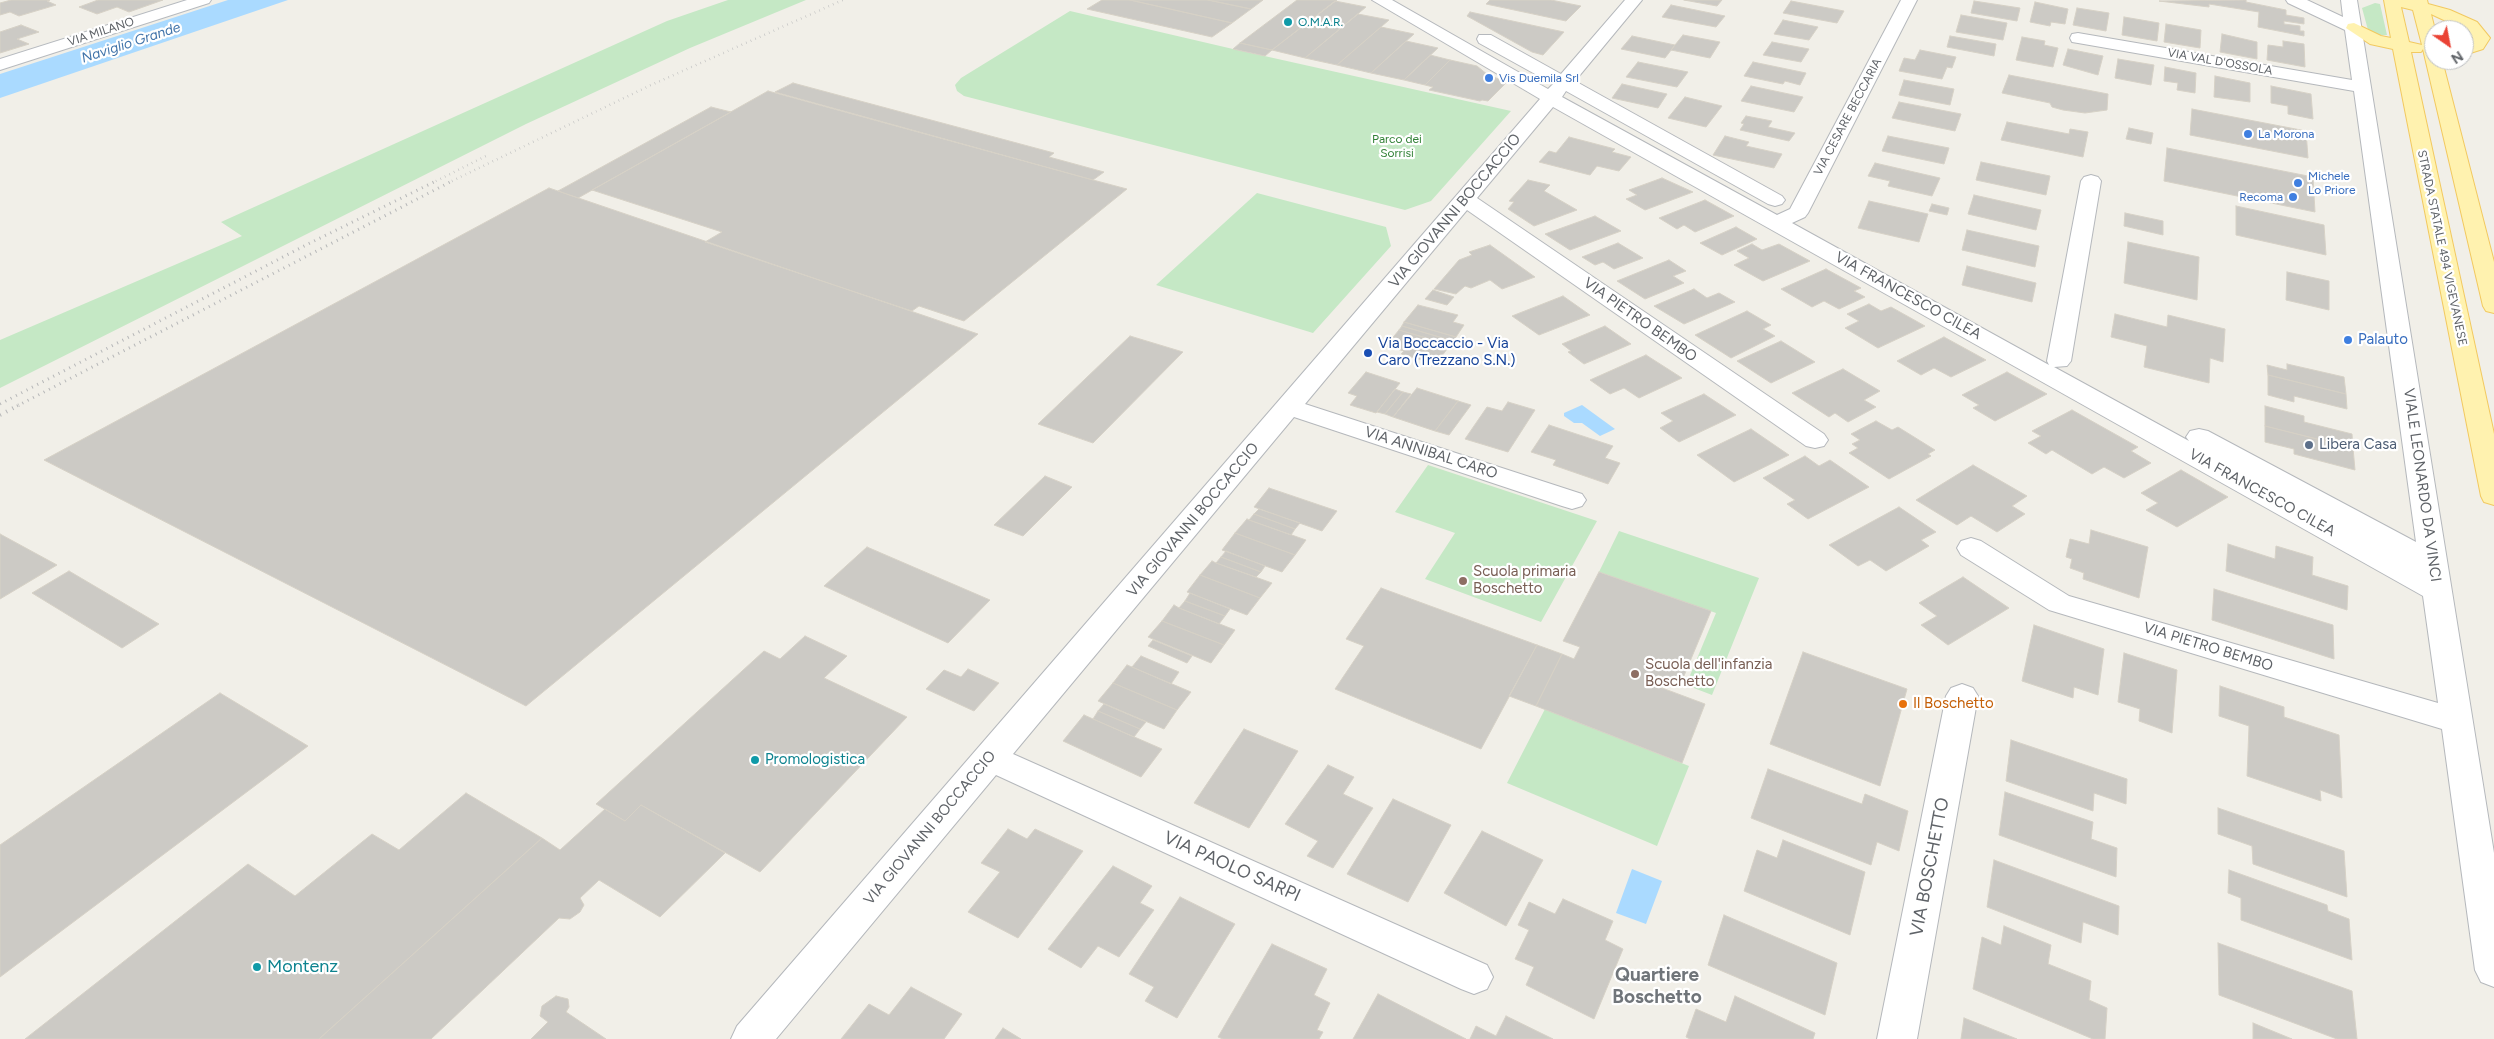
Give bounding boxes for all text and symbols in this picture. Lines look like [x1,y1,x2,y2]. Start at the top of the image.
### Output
street label: VIA MILANO [66,14,136,50]
place label: O.M.A.R. [1298,15,1343,29]
marker: O.M.A.R. [1282,16,1294,28]
water label: Naviglio Grande [79,19,183,67]
north arrow [2424,20,2474,70]
street label: VIA VAL D'OSSOLA [2166,46,2274,78]
text: N [2448,47,2466,67]
street label: VIA CESARE BECCARIA [1811,56,1885,178]
place label: Vis Duemila Srl [1499,71,1579,85]
marker: Vis Duemila Srl [1483,72,1495,84]
place label: La Morona [2258,127,2314,141]
marker: La Morona [2242,128,2254,140]
street label: VIA GIOVANNI BOCCACCIO [1385,130,1525,292]
park label: Parco dei Sorrisi [1372,132,1422,160]
street label: STRADA STATALE 494 VIGEVANESE [2414,149,2470,347]
place label: Michele Lo Priore [2308,169,2355,197]
marker: Michele Lo Priore [2292,177,2304,189]
place label: Recoma [2239,190,2283,204]
marker: Recoma [2287,191,2299,203]
street label: VIA FRANCESCO CILEA [1832,248,1984,344]
street label: VIA PIETRO BEMBO [1580,274,1700,366]
place label: Palauto [2358,331,2408,349]
marker: Palauto [2342,334,2354,346]
place label: Via Boccaccio - Via Caro (Trezzano S.N.) [1378,335,1516,370]
marker: Via Boccaccio - Via Caro (Trezzano S.N.) [1362,347,1374,359]
street label: VIALE LEONARDO DA VINCI [2399,387,2445,583]
street label: VIA ANNIBAL CARO [1362,423,1500,483]
place label: Libera Casa [2319,436,2397,454]
street label: VIA GIOVANNI BOCCACCIO [1123,439,1263,601]
marker: Libera Casa [2303,439,2315,451]
street label: VIA FRANCESCO CILEA [2186,445,2338,541]
place label: Scuola primaria Boschetto [1473,563,1576,598]
marker: Scuola primaria Boschetto [1457,575,1469,587]
street label: VIA PIETRO BEMBO [2141,619,2275,675]
place label: Scuola dell'infanzia Boschetto [1645,656,1772,691]
marker: Scuola dell'infanzia Boschetto [1629,668,1641,680]
place label: Il Boschetto [1913,695,1994,713]
marker: Il Boschetto [1897,698,1909,710]
street label: VIA GIOVANNI BOCCACCIO [860,747,1000,909]
place label: Promologistica [765,751,865,769]
marker: Promologistica [749,754,761,766]
street label: VIA BOSCHETTO [1906,796,1954,938]
street label: VIA PAOLO SARPI [1160,827,1304,907]
place label: Montenz [267,956,338,978]
marker: Montenz [251,961,263,973]
district label: Quartiere Boschetto [1612,964,1702,1008]

